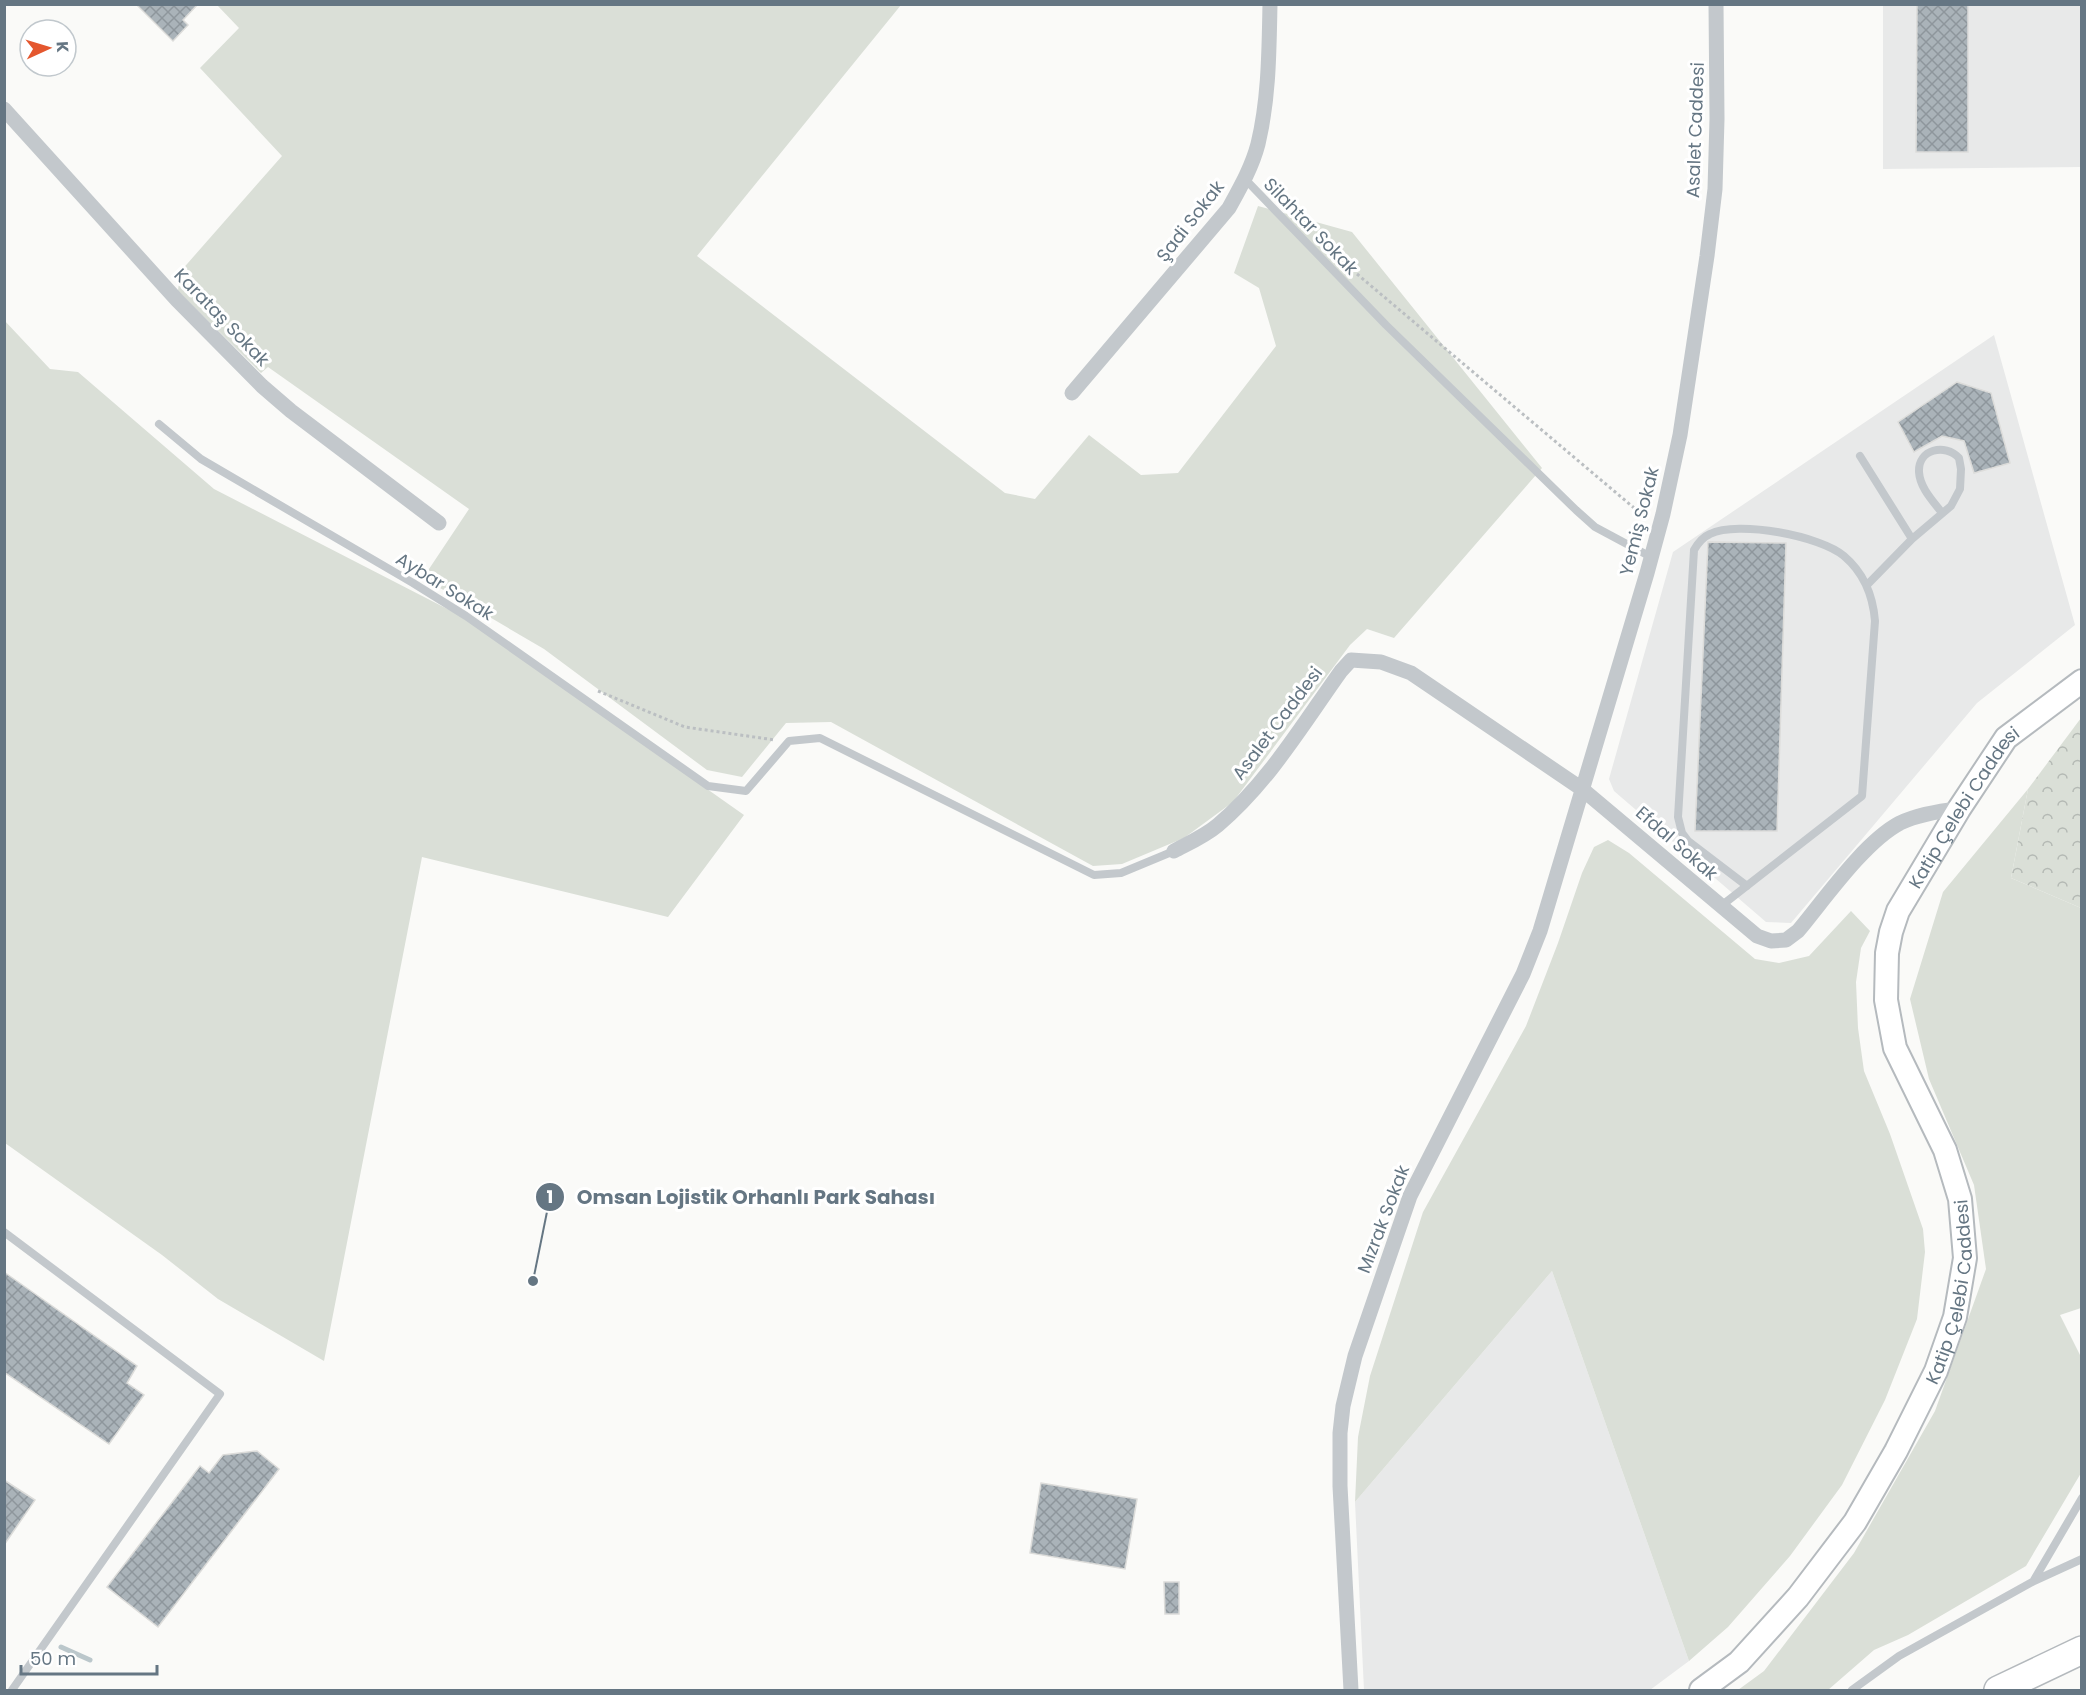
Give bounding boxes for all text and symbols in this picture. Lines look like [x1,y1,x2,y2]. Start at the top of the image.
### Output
north arrow [18,18,78,78]
text: K [51,41,74,53]
street label: Asalet Caddesi [1680,62,1710,198]
street label: Silahtar Sokak [1258,172,1364,281]
street label: Şadi Sokak [1150,175,1230,267]
street label: Karataş Sokak [169,262,276,372]
street label: Yemiş Sokak [1613,463,1665,578]
street label: Aybar Sokak [391,546,499,626]
street label: Asalet Caddesi [1226,661,1328,785]
street label: Katip Çelebi Caddesi [1902,720,2024,893]
street label: Efdal Sokak [1630,800,1724,886]
street label: Mızrak Sokak [1351,1161,1415,1277]
callout: Omsan Lojistik Orhanlı Park Sahası [535,1178,947,1216]
text: Omsan Lojistik Orhanlı Park Sahası [577,1183,935,1211]
text: 1 [547,1184,553,1209]
street label: Katip Çelebi Caddesi [1919,1199,1978,1388]
scale bar [21,1638,158,1676]
text: 50 m [30,1646,76,1671]

